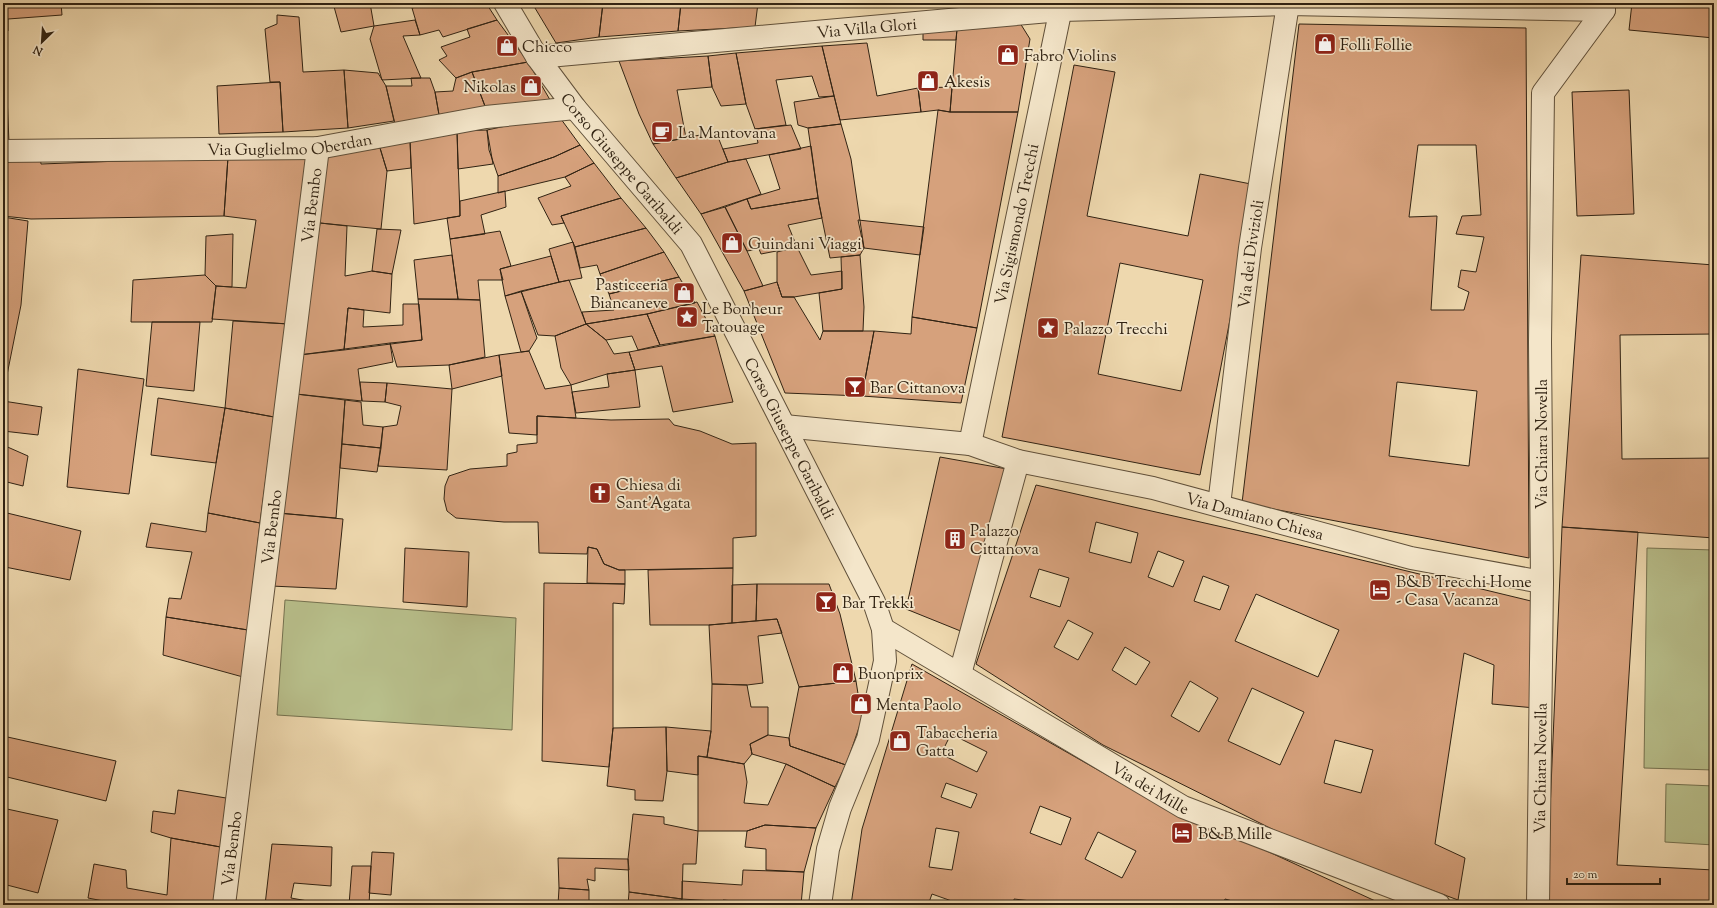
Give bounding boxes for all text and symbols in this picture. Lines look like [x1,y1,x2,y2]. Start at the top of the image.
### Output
street label: Via Villa Glori [816,14,918,46]
north arrow [22,22,62,62]
shop icon: Folli Follie [1312,31,1338,57]
shop icon: Chicco [494,33,520,59]
place label: Folli Follie [1340,35,1412,58]
place label: Chicco [522,37,572,60]
text: N [31,41,46,60]
shop icon: Fabro Violins [995,42,1021,68]
place label: Fabro Violins [1024,46,1117,69]
shop icon: Akesis [915,68,941,94]
place label: Akesis [944,72,990,95]
shop icon: Nikolas [518,73,544,99]
place label: Nikolas [464,77,516,100]
street label: Corso Giuseppe Garibaldi [554,89,687,241]
cafe icon: La Mantovana [649,119,675,145]
place label: La Mantovana [678,123,777,146]
street label: Via Guglielmo Oberdan [207,129,375,163]
street label: Via Sigismondo Trecchi [990,141,1046,307]
street label: Via Bembo [297,167,329,245]
street label: Via dei Divizioli [1234,198,1271,310]
shop icon: Guindani Viaggi [719,230,745,256]
place label: Guindani Viaggi [748,234,862,257]
place label: Pasticceria Biancaneve [590,275,669,316]
shop icon: Pasticceria Biancaneve [671,280,697,306]
place label: Le Bonheur Tatouage [702,299,783,340]
place icon: Le Bonheur Tatouage [674,304,700,330]
place icon: Palazzo Trecchi [1035,315,1061,341]
place label: Palazzo Trecchi [1064,319,1168,342]
street label: Corso Giuseppe Garibaldi [737,354,839,525]
bar icon: Bar Cittanova [842,374,868,400]
place label: Bar Cittanova [870,378,966,401]
street label: Via Chiara Novella [1532,378,1555,509]
place label: Chiesa di Sant'Agata [616,475,691,516]
church icon: Chiesa di Sant'Agata [587,480,613,506]
street label: Via Bembo [257,488,290,566]
street label: Via Damiano Chiesa [1183,488,1326,548]
place label: Palazzo Cittanova [970,521,1039,562]
building icon: Palazzo Cittanova [942,526,968,552]
place label: B&B Trecchi Home - Casa Vacanza [1396,572,1532,613]
hotel icon: B&B Trecchi Home - Casa Vacanza [1367,577,1393,603]
bar icon: Bar Trekki [813,589,839,615]
place label: Bar Trekki [842,593,914,616]
shop icon: Buonprix [830,660,856,686]
place label: Buonprix [858,664,924,687]
shop icon: Menta Paolo [848,691,874,717]
place label: Menta Paolo [876,695,961,718]
street label: Via Chiara Novella [1530,702,1555,834]
place label: Tabaccheria Gatta [916,723,999,764]
shop icon: Tabaccheria Gatta [887,728,913,754]
street label: Via dei Mille [1106,758,1192,822]
street label: Via Bembo [217,810,250,888]
hotel icon: B&B Mille [1169,820,1195,846]
place label: B&B Mille [1198,824,1272,847]
scale bar [1567,860,1660,886]
text: 20 m [1573,866,1598,884]

